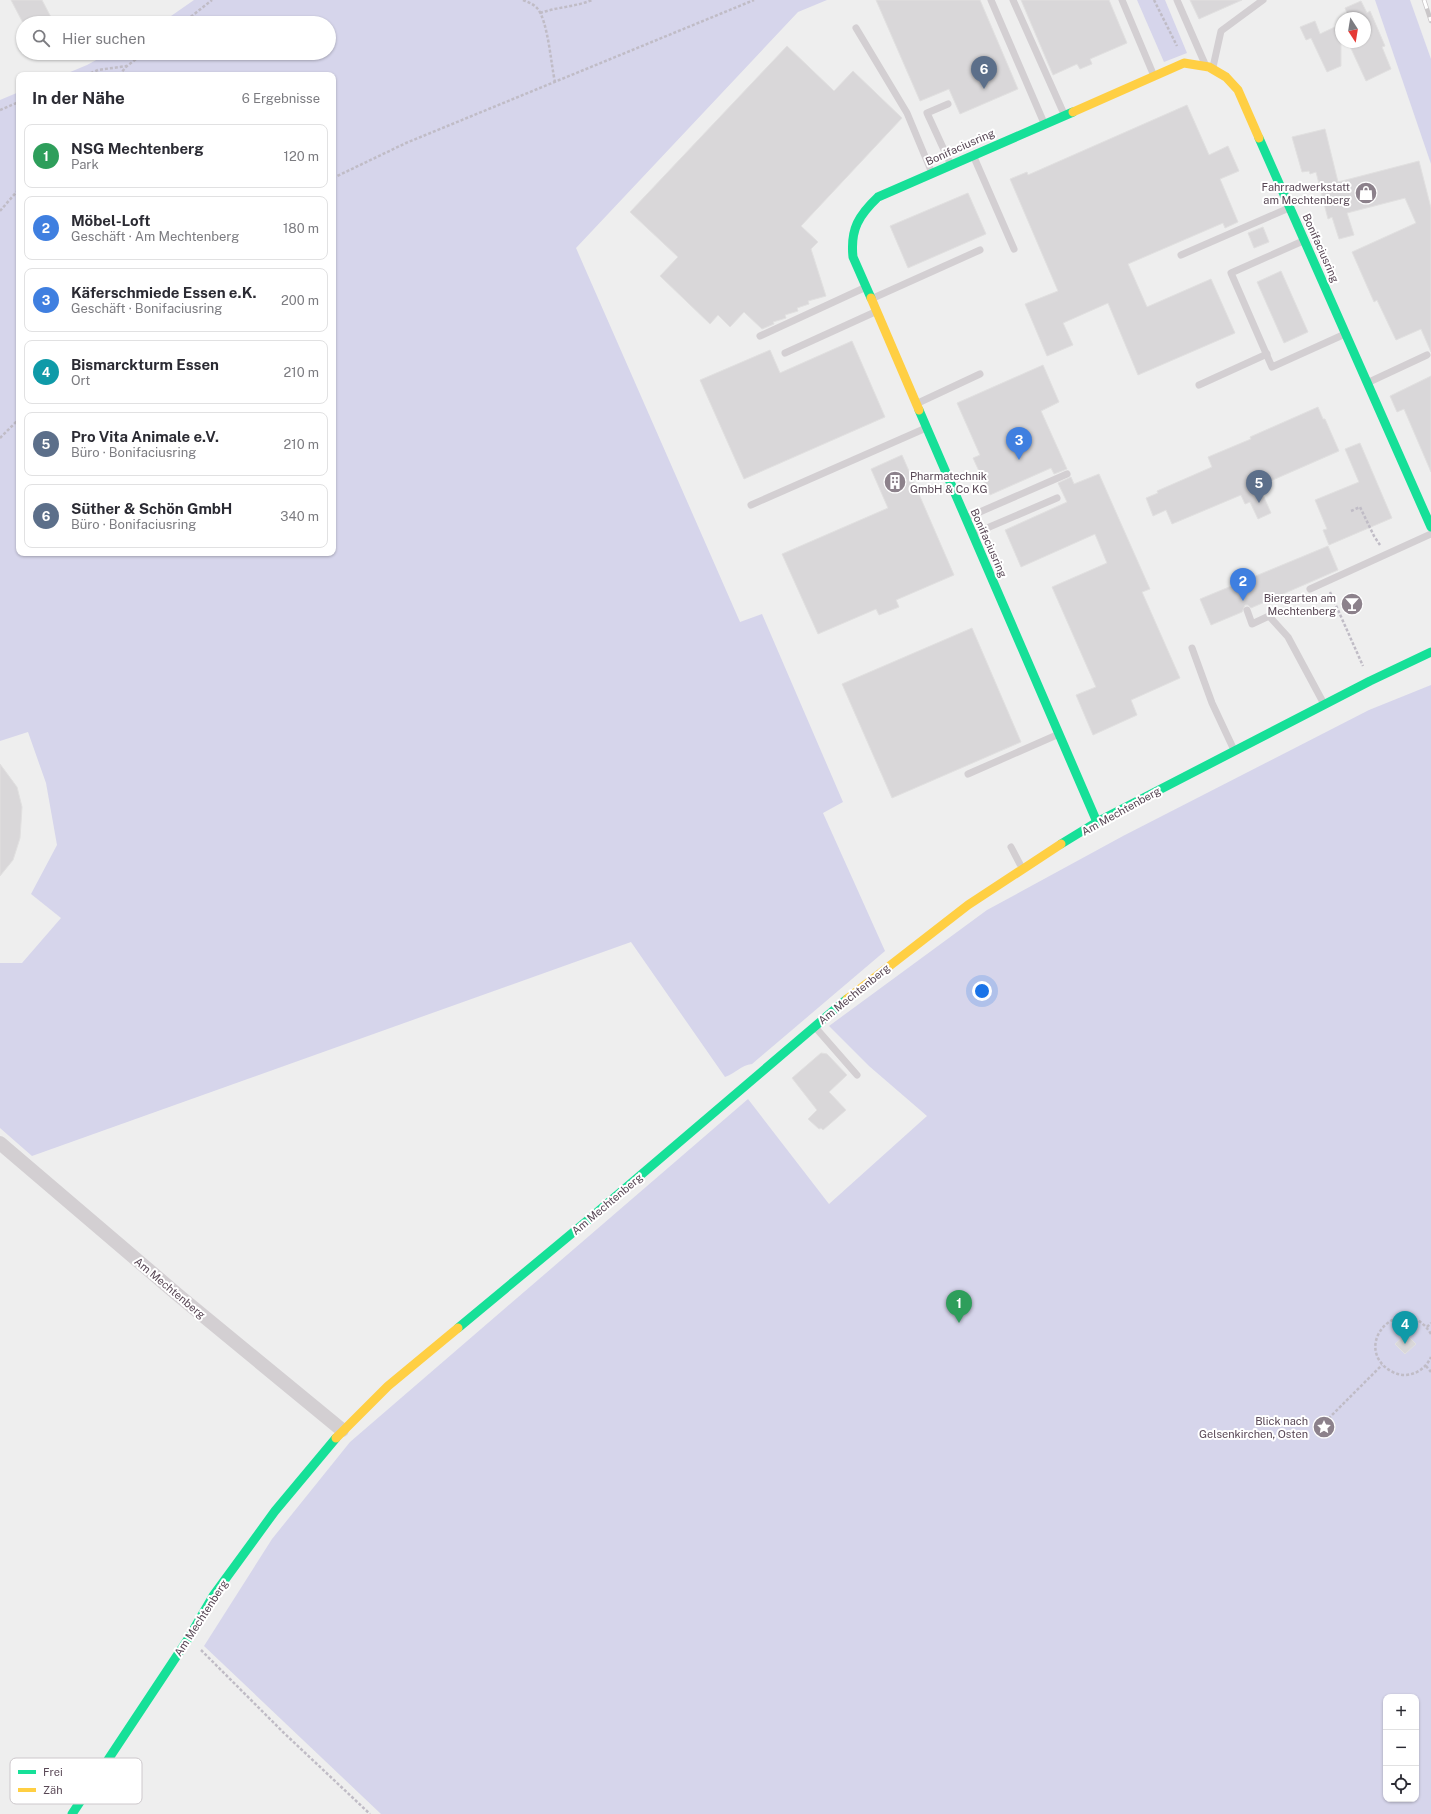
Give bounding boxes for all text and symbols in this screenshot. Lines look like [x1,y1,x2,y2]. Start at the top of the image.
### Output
north arrow [1335,12,1371,48]
search box [16,16,336,60]
icon: search [30,27,52,49]
text: Hier suchen [62,30,145,47]
pin: 6 [971,56,997,89]
text: In der Nähe [32,88,125,108]
text: 6 Ergebnisse [242,91,320,106]
street label: Bonifaciusring [924,126,996,168]
text: NSG Mechtenberg [71,140,204,157]
text: 1 [43,149,49,164]
text: 120 m [284,149,319,164]
text: Park [71,157,99,172]
shop icon: Fahrradwerkstatt am Mechtenberg [1353,180,1379,206]
place label: Fahrradwerkstatt am Mechtenberg [1262,181,1350,206]
text: Möbel-Loft [71,212,151,229]
street label: Bonifaciusring [1300,212,1342,284]
text: 2 [42,221,50,236]
text: 180 m [283,221,319,236]
text: Geschäft · Am Mechtenberg [71,229,239,244]
text: Käferschmiede Essen e.K. [71,284,256,301]
text: 3 [42,293,50,308]
text: 200 m [281,293,319,308]
text: Geschäft · Bonifaciusring [71,301,222,316]
text: Bismarckturm Essen [71,356,219,373]
text: 4 [42,365,50,380]
text: 210 m [284,365,319,380]
text: Ort [71,373,90,388]
pin: 3 [1006,427,1032,460]
text: Pro Vita Animale e.V. [71,428,219,445]
text: 5 [42,437,50,452]
text: 210 m [284,437,319,452]
text: Büro · Bonifaciusring [71,445,196,460]
building icon: Pharmatechnik GmbH & Co KG [882,469,908,495]
place label: Pharmatechnik GmbH & Co KG [910,470,988,495]
pin: 5 [1246,470,1272,503]
text: Süther & Schön GmbH [71,500,232,517]
street label: Bonifaciusring [968,507,1010,579]
text: 6 [42,509,50,524]
text: 340 m [280,509,319,524]
text: Büro · Bonifaciusring [71,517,196,532]
pin: 2 [1230,568,1256,601]
bar icon: Biergarten am Mechtenberg [1339,591,1365,617]
place label: Biergarten am Mechtenberg [1264,592,1336,617]
street label: Am Mechtenberg [1079,784,1163,838]
street label: Am Mechtenberg [816,961,892,1026]
your location [972,981,992,1001]
street label: Am Mechtenberg [569,1171,645,1237]
street label: Am Mechtenberg [132,1255,208,1321]
pin: 1 [946,1290,972,1323]
pin: 4 [1392,1311,1418,1344]
place icon: Blick nach Gelsenkirchen, Osten [1311,1414,1337,1440]
place label: Blick nach Gelsenkirchen, Osten [1199,1415,1308,1440]
street label: Am Mechtenberg [172,1578,230,1658]
map controls [1383,1694,1419,1802]
button: + [1383,1694,1419,1730]
button: − [1383,1730,1419,1766]
legend [10,1758,142,1804]
text: Frei [43,1766,63,1778]
button: locate [1383,1766,1419,1802]
text: Zäh [43,1784,63,1796]

